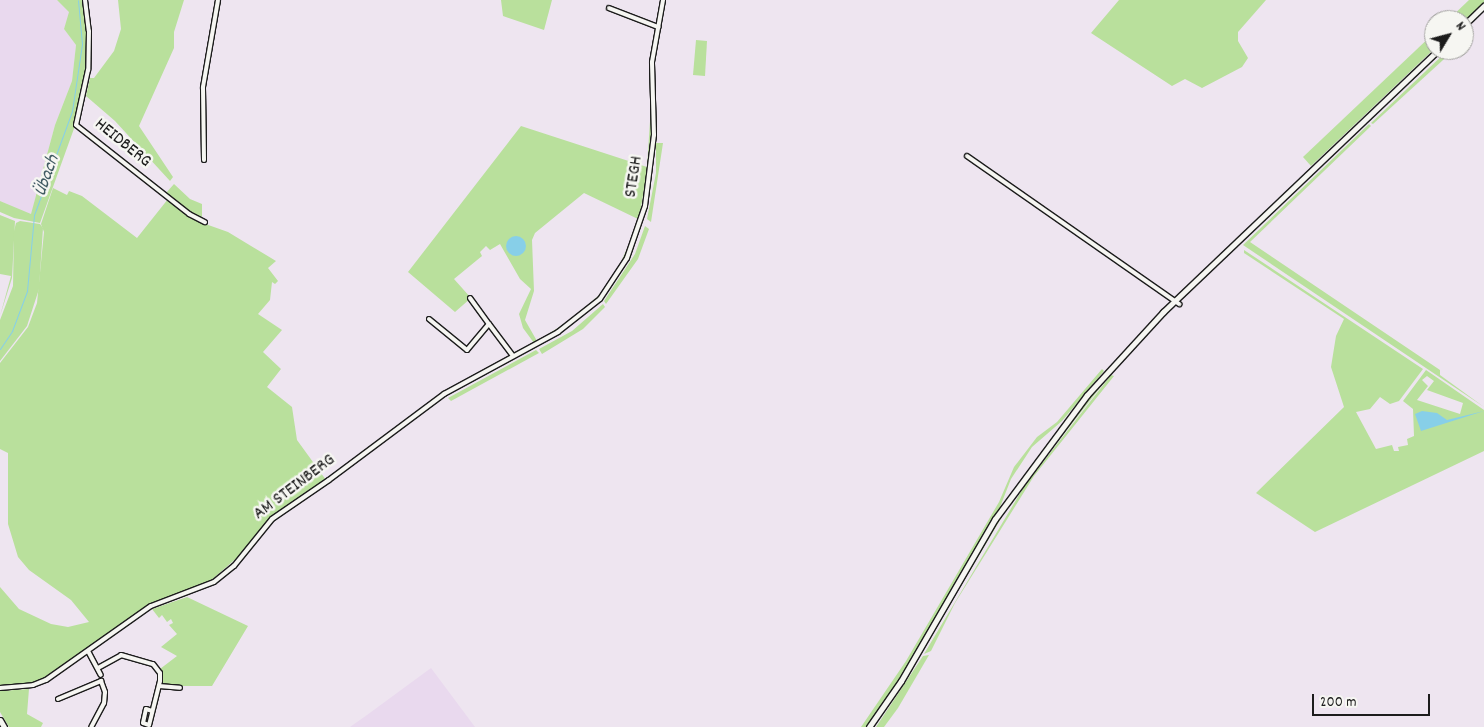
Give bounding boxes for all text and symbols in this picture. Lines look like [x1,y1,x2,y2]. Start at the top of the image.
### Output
north arrow [1424,10,1474,60]
text: N [1450,18,1470,35]
street label: HEIDBERG [89,115,155,173]
water label: Übach [30,152,66,200]
street label: STEGH [621,155,649,199]
street label: AM STEINBERG [250,450,340,526]
scale bar [1314,684,1432,716]
text: 200 m [1320,692,1357,714]

